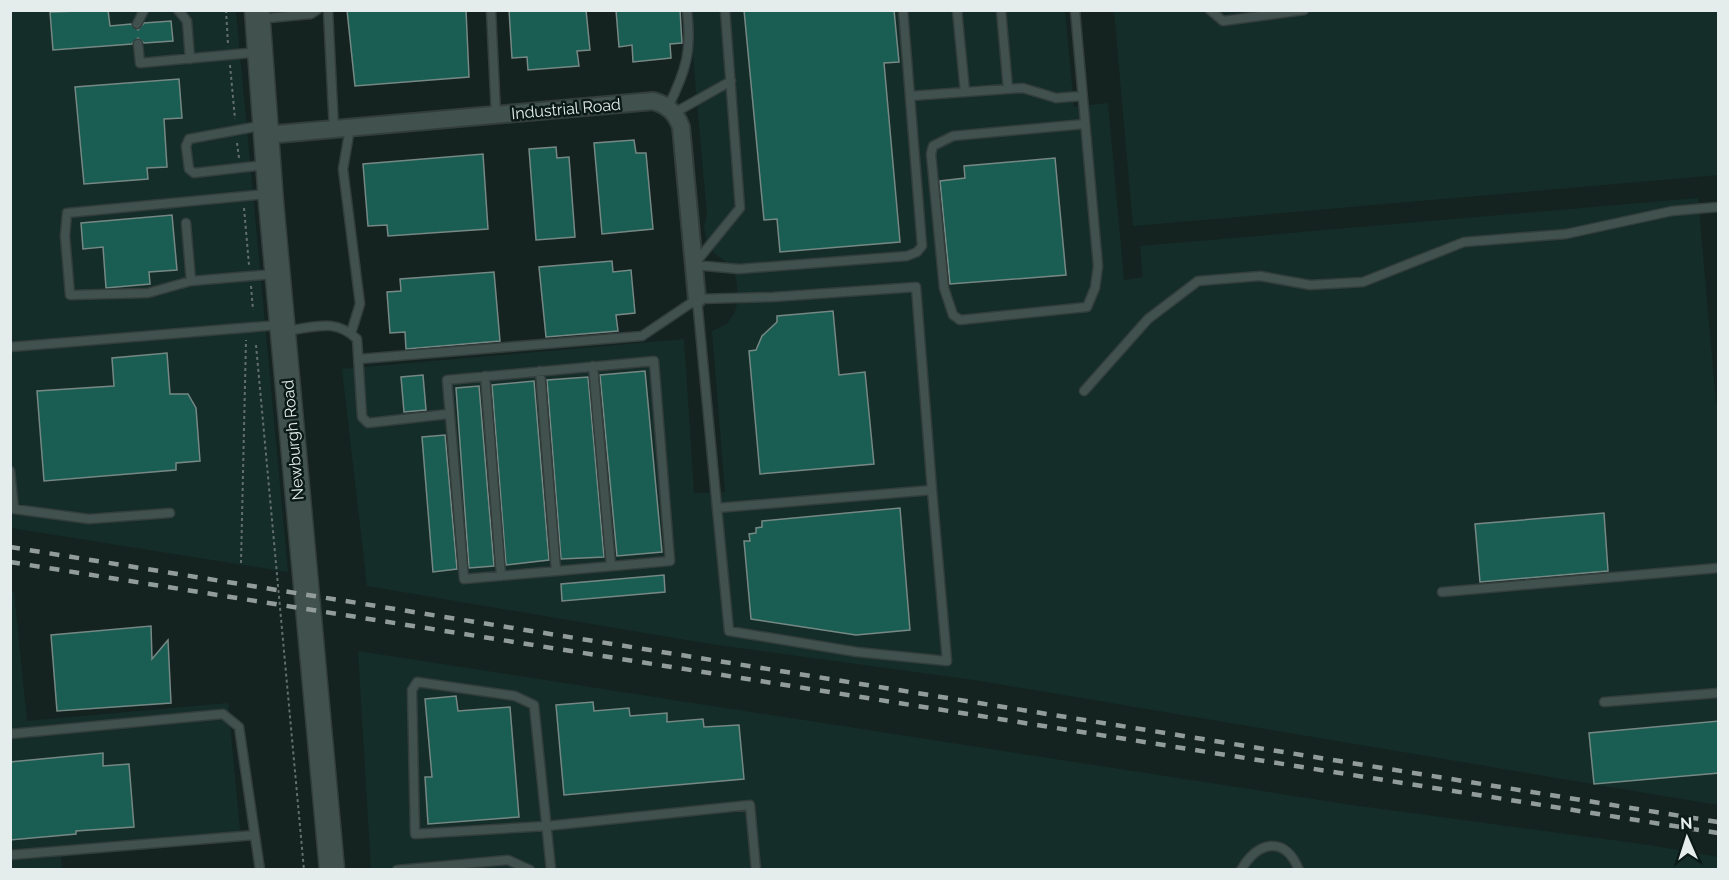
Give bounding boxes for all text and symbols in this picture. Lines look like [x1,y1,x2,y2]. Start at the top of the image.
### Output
street label: Industrial Road [510,95,622,123]
street label: Newburgh Road [278,379,308,501]
north arrow [1657,808,1717,868]
text: N [1680,814,1693,833]

